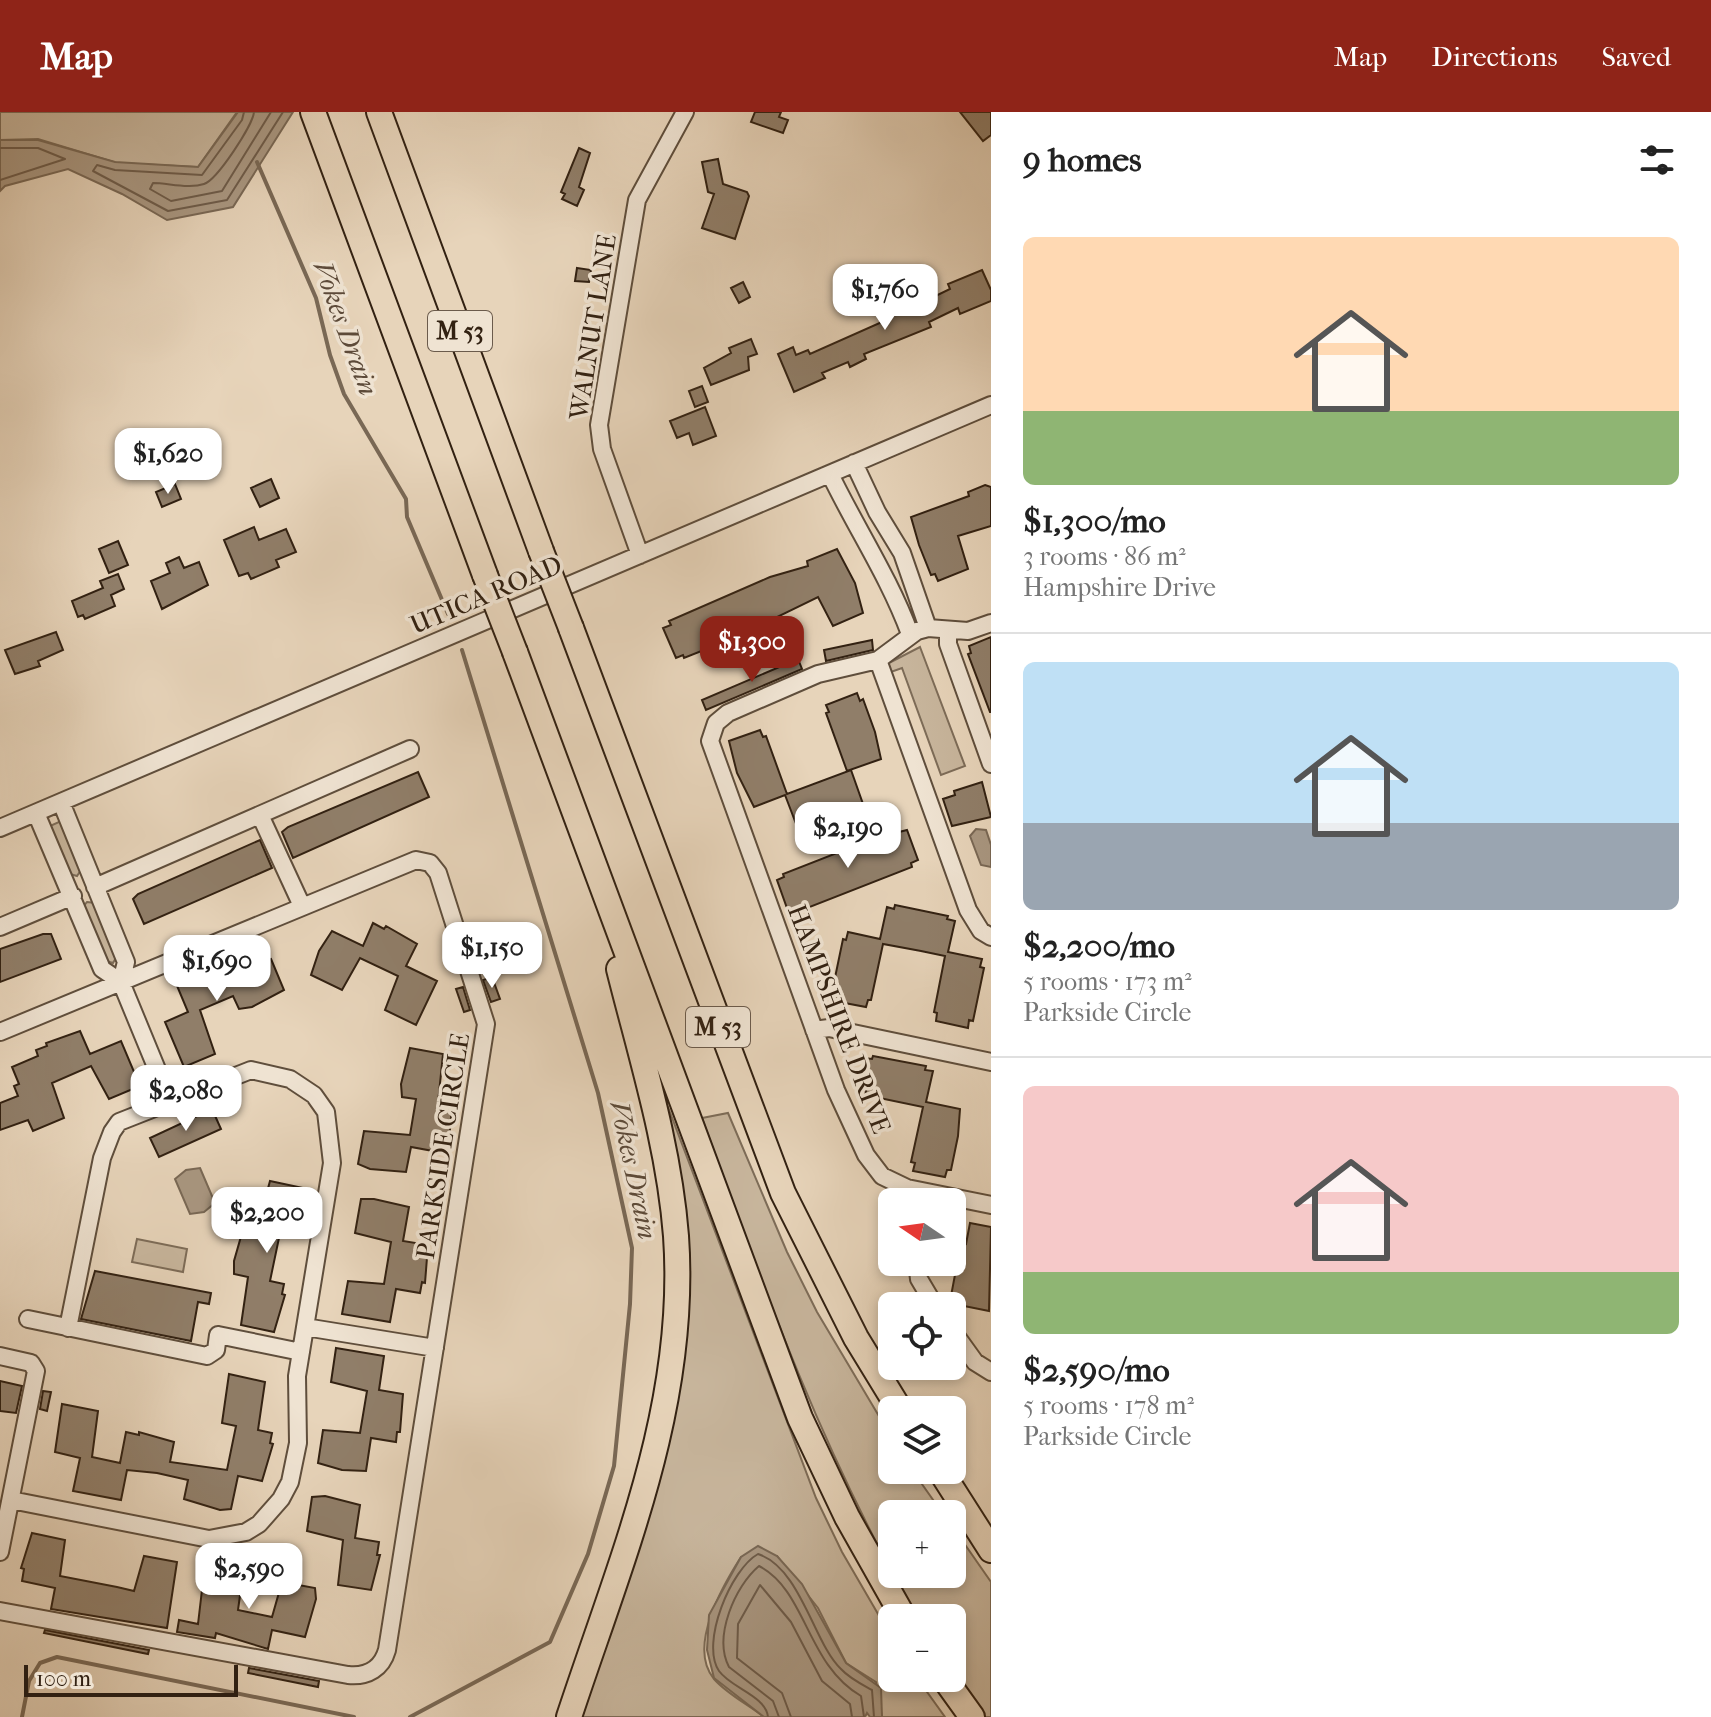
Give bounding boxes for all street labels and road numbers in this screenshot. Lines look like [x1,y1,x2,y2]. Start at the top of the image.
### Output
street label: WALNUT LANE [563,232,623,423]
road number: M 53 [428,311,492,351]
street label: UTICA ROAD [405,549,567,641]
street label: HAMPSHIRE DRIVE [781,900,897,1138]
road number: M 53 [686,1007,750,1047]
street label: PARKSIDE CIRCLE [410,1031,476,1261]

